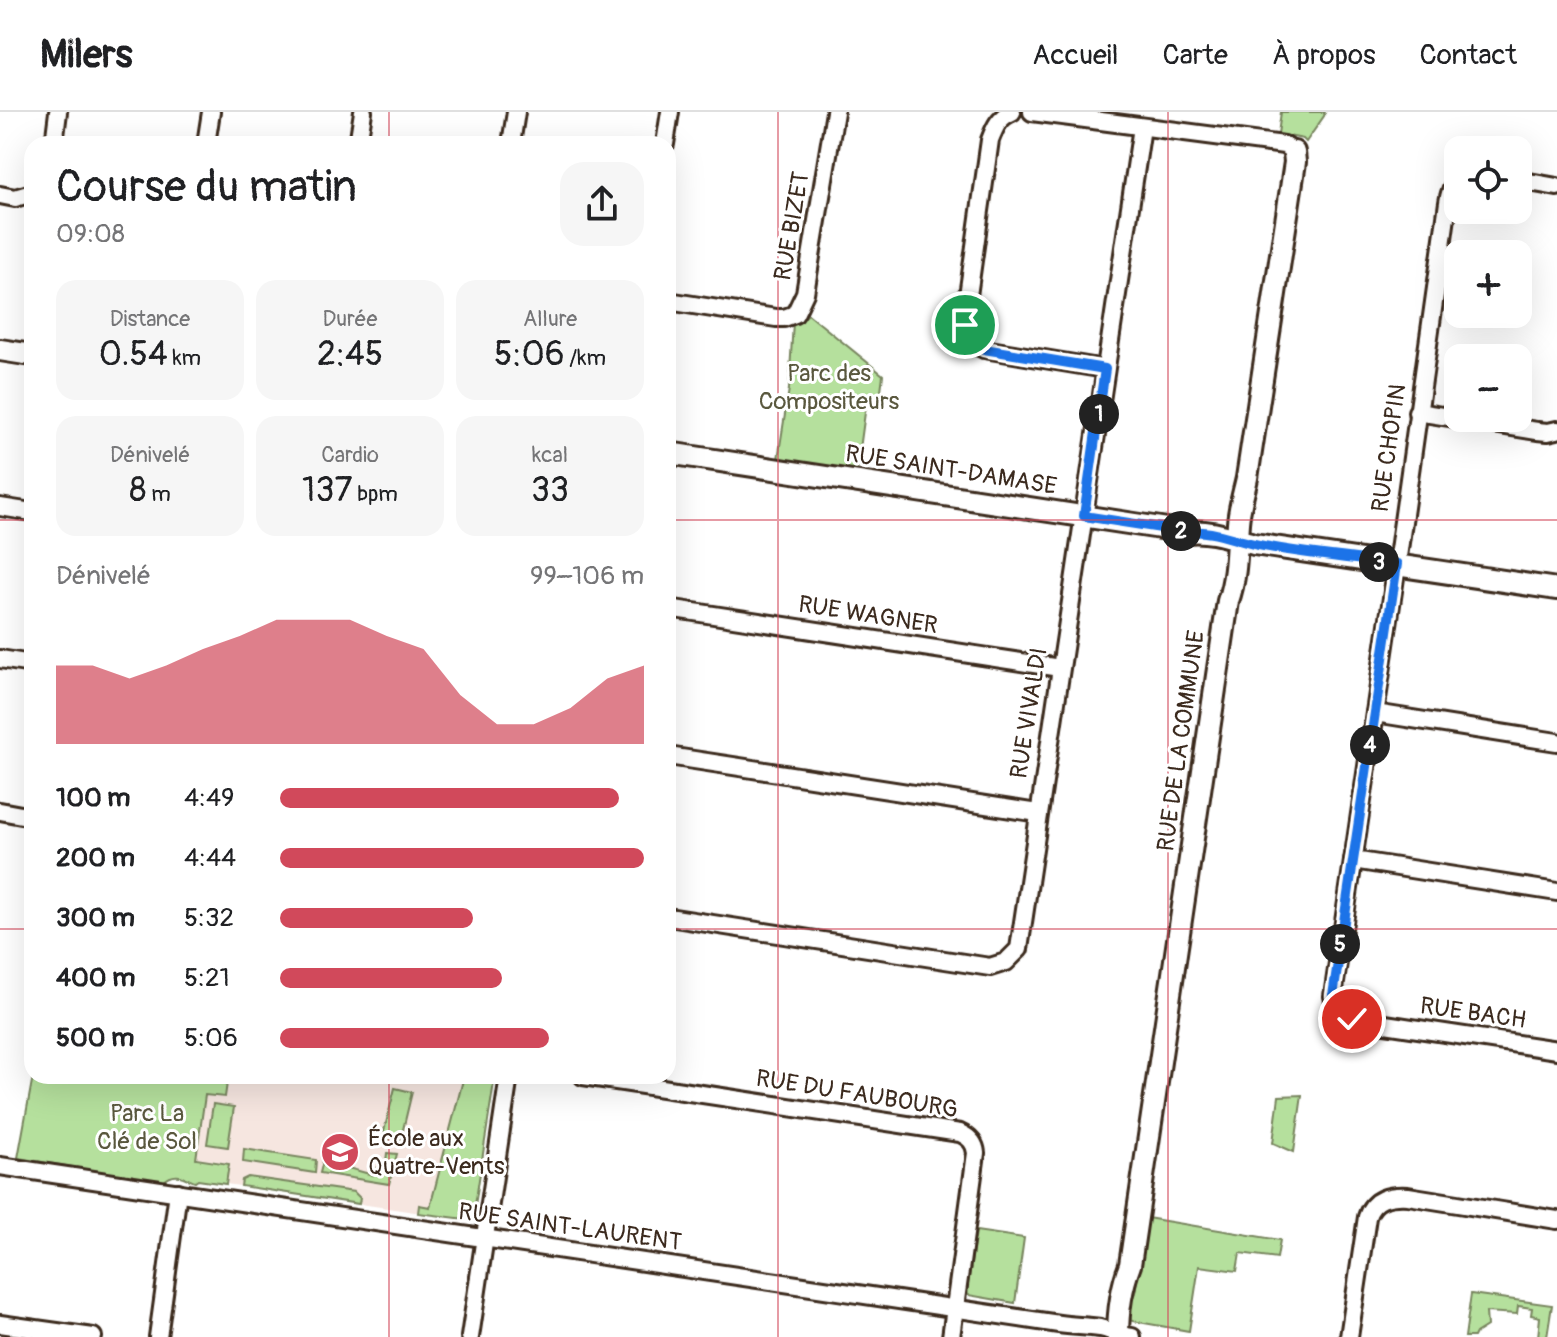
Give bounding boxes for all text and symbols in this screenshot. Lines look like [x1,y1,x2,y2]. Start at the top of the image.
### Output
text: Milers [40,31,132,79]
text: Accueil [1032,38,1119,73]
text: Carte [1163,38,1228,73]
text: À propos [1272,38,1376,73]
text: Contact [1420,38,1517,73]
map controls [1444,136,1532,432]
button: locate [1444,136,1532,224]
text: Course du matin [56,160,357,215]
button: share [560,162,644,246]
street label: RUE BIZET [768,169,816,283]
text: 09:08 [56,218,125,250]
button: + [1444,240,1532,328]
pin [931,291,999,359]
icon: arrive [943,303,987,347]
text: Distance [110,305,190,333]
text: Durée [323,305,377,333]
text: Allure [523,305,577,333]
text: 0.54 [99,333,168,376]
text: 2:45 [317,333,383,376]
text: 5:06 [494,333,565,376]
text: km [168,344,201,372]
text: /km [565,344,606,372]
button: − [1444,344,1532,432]
park label: Parc des Compositeurs [759,359,899,416]
street label: RUE CHOPIN [1366,382,1412,514]
pin: 1 [1079,394,1119,434]
text: 1 [1095,400,1103,428]
street label: RUE SAINT-DAMASE [843,439,1059,501]
text: Dénivelé [110,441,190,469]
text: Cardio [321,441,379,469]
text: kcal [532,441,568,469]
text: 8 [129,469,146,512]
text: 137 [302,469,352,512]
text: 33 [531,469,569,512]
text: m [146,480,171,508]
text: bpm [352,480,398,508]
pin: 2 [1161,511,1201,551]
text: 2 [1175,517,1187,545]
pin: 3 [1359,542,1399,582]
text: 3 [1373,548,1385,576]
text: Dénivelé [56,560,151,592]
text: 99–106 m [530,560,644,592]
street label: RUE WAGNER [796,590,940,640]
street label: RUE DE LA COMMUNE [1151,629,1211,853]
street label: RUE VIVALDI [1004,646,1054,780]
pin: 4 [1350,725,1390,765]
text: 4 [1364,731,1376,759]
text: 100 m [56,782,130,814]
text: 4:49 [184,782,235,814]
text: 200 m [56,842,135,874]
text: 4:44 [184,842,236,874]
text: 300 m [56,902,135,934]
text: 5:32 [184,902,234,934]
pin: 5 [1320,924,1360,964]
text: 5 [1334,930,1346,958]
text: 400 m [56,962,135,994]
text: 5:21 [184,962,230,994]
pin [1318,985,1386,1053]
street label: RUE BACH [1418,991,1528,1035]
icon: check [1330,997,1374,1041]
text: 500 m [56,1022,134,1054]
text: 5:06 [184,1022,238,1054]
street label: RUE DU FAUBOURG [754,1064,960,1124]
park label: Parc La Clé de Sol [97,1099,197,1156]
place label: École aux Quatre-Vents [368,1124,505,1181]
school or university icon: École aux Quatre-Vents [319,1131,361,1173]
street label: RUE SAINT-LAURENT [457,1197,683,1257]

